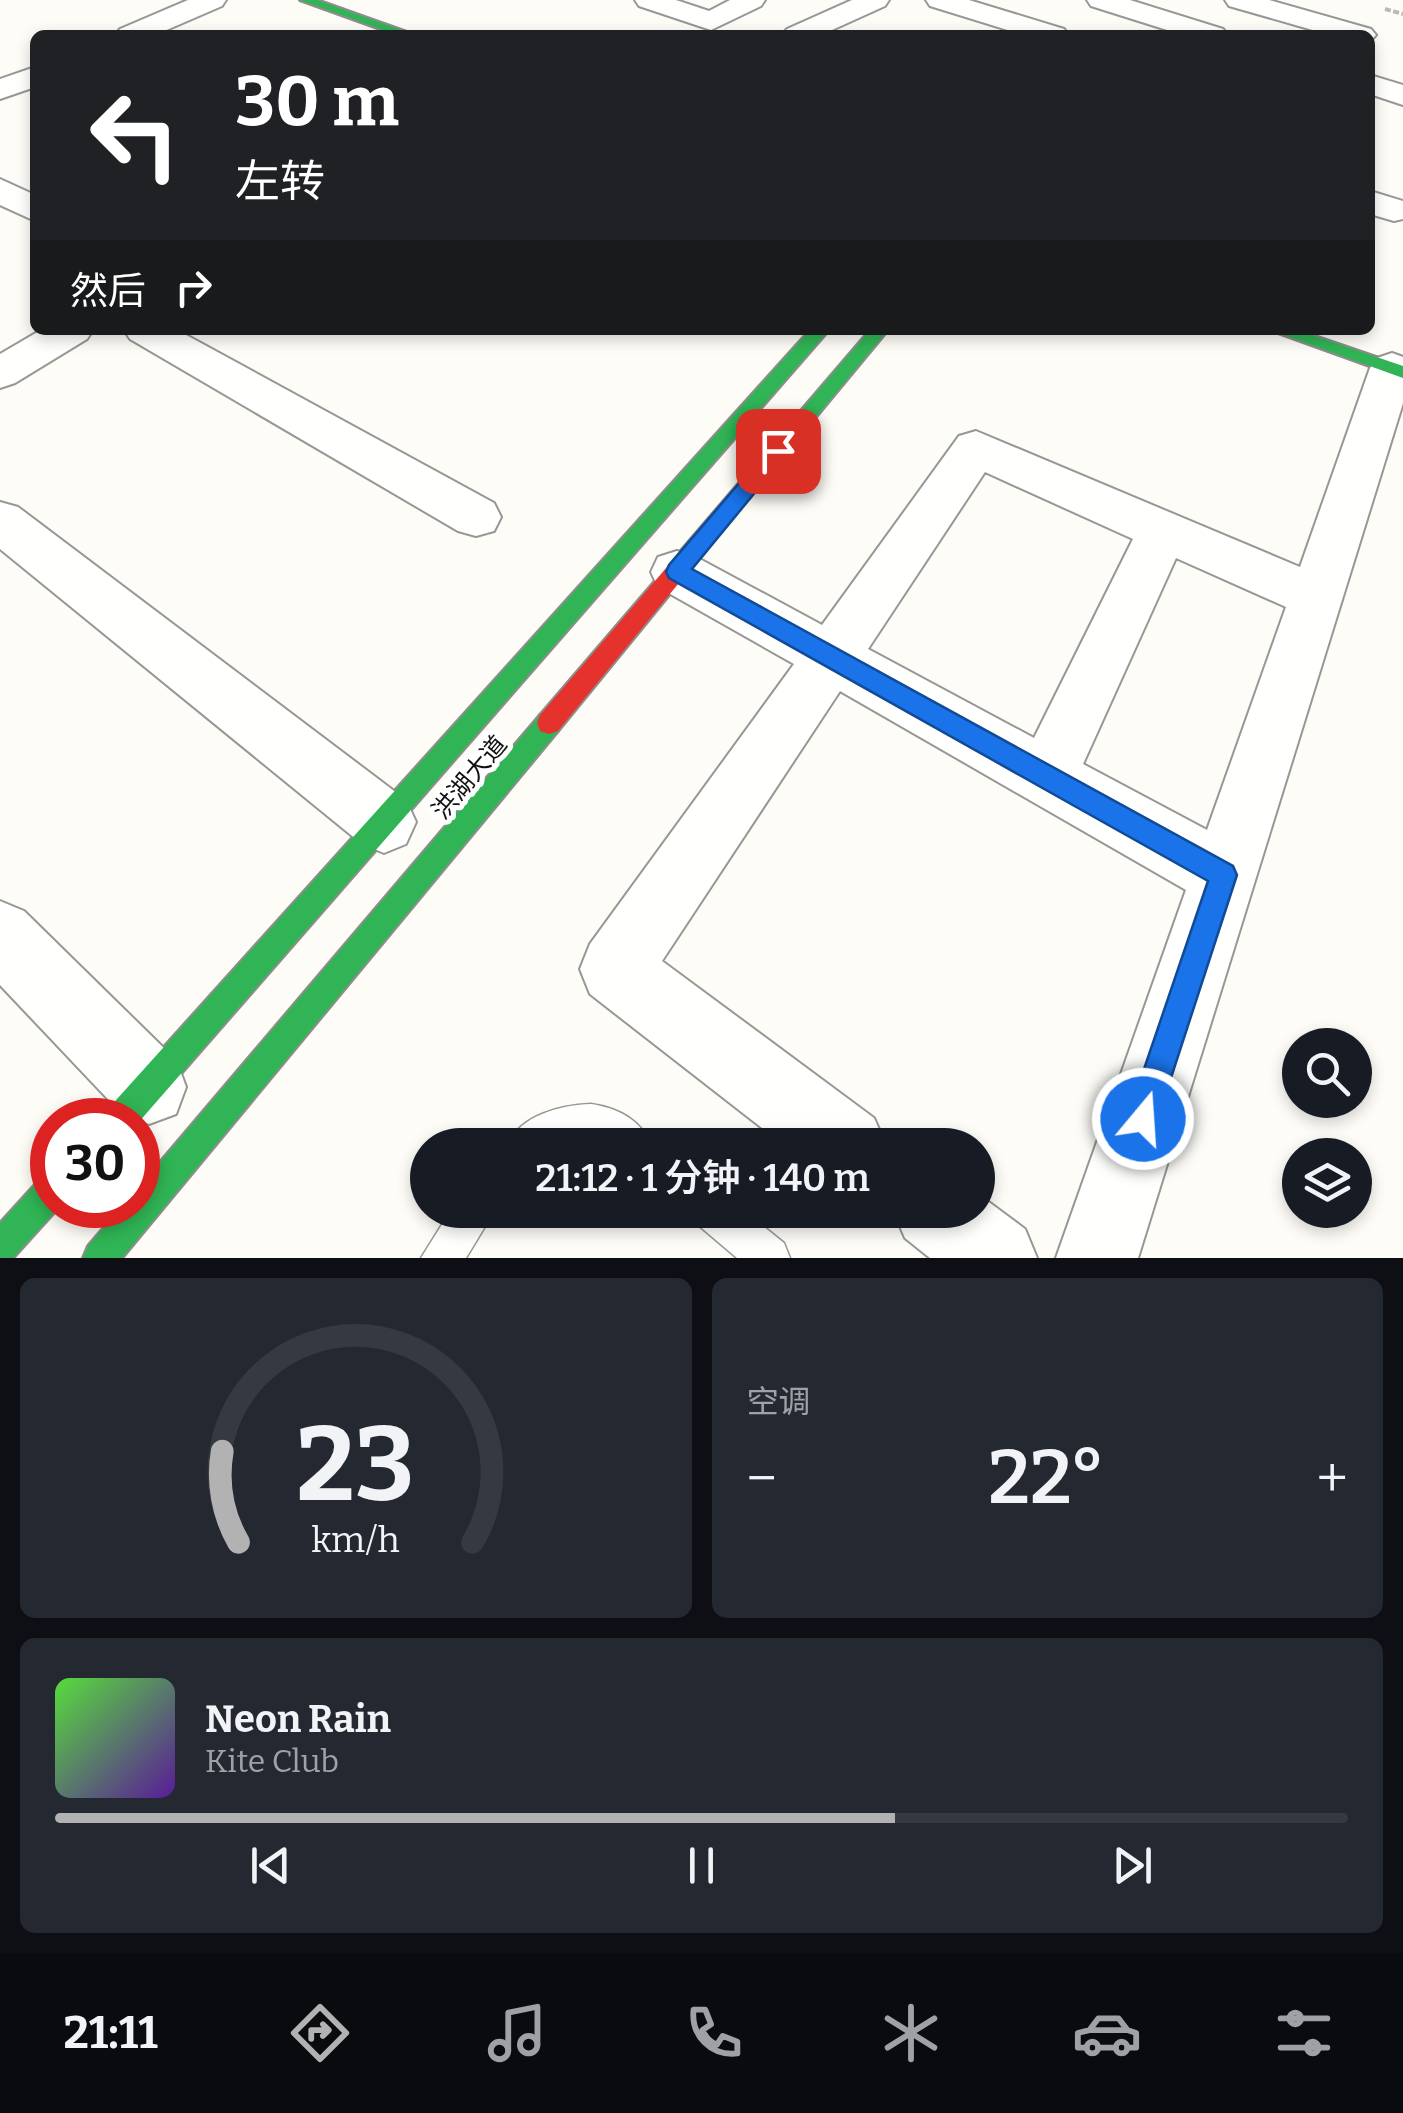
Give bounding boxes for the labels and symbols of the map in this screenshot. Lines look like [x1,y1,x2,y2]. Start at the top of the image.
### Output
pin [736,409,821,494]
street label: 洪湖大道 [426,730,513,826]
position arrow [1091,1067,1195,1171]
speed limit sign: 30 [30,1098,160,1228]

